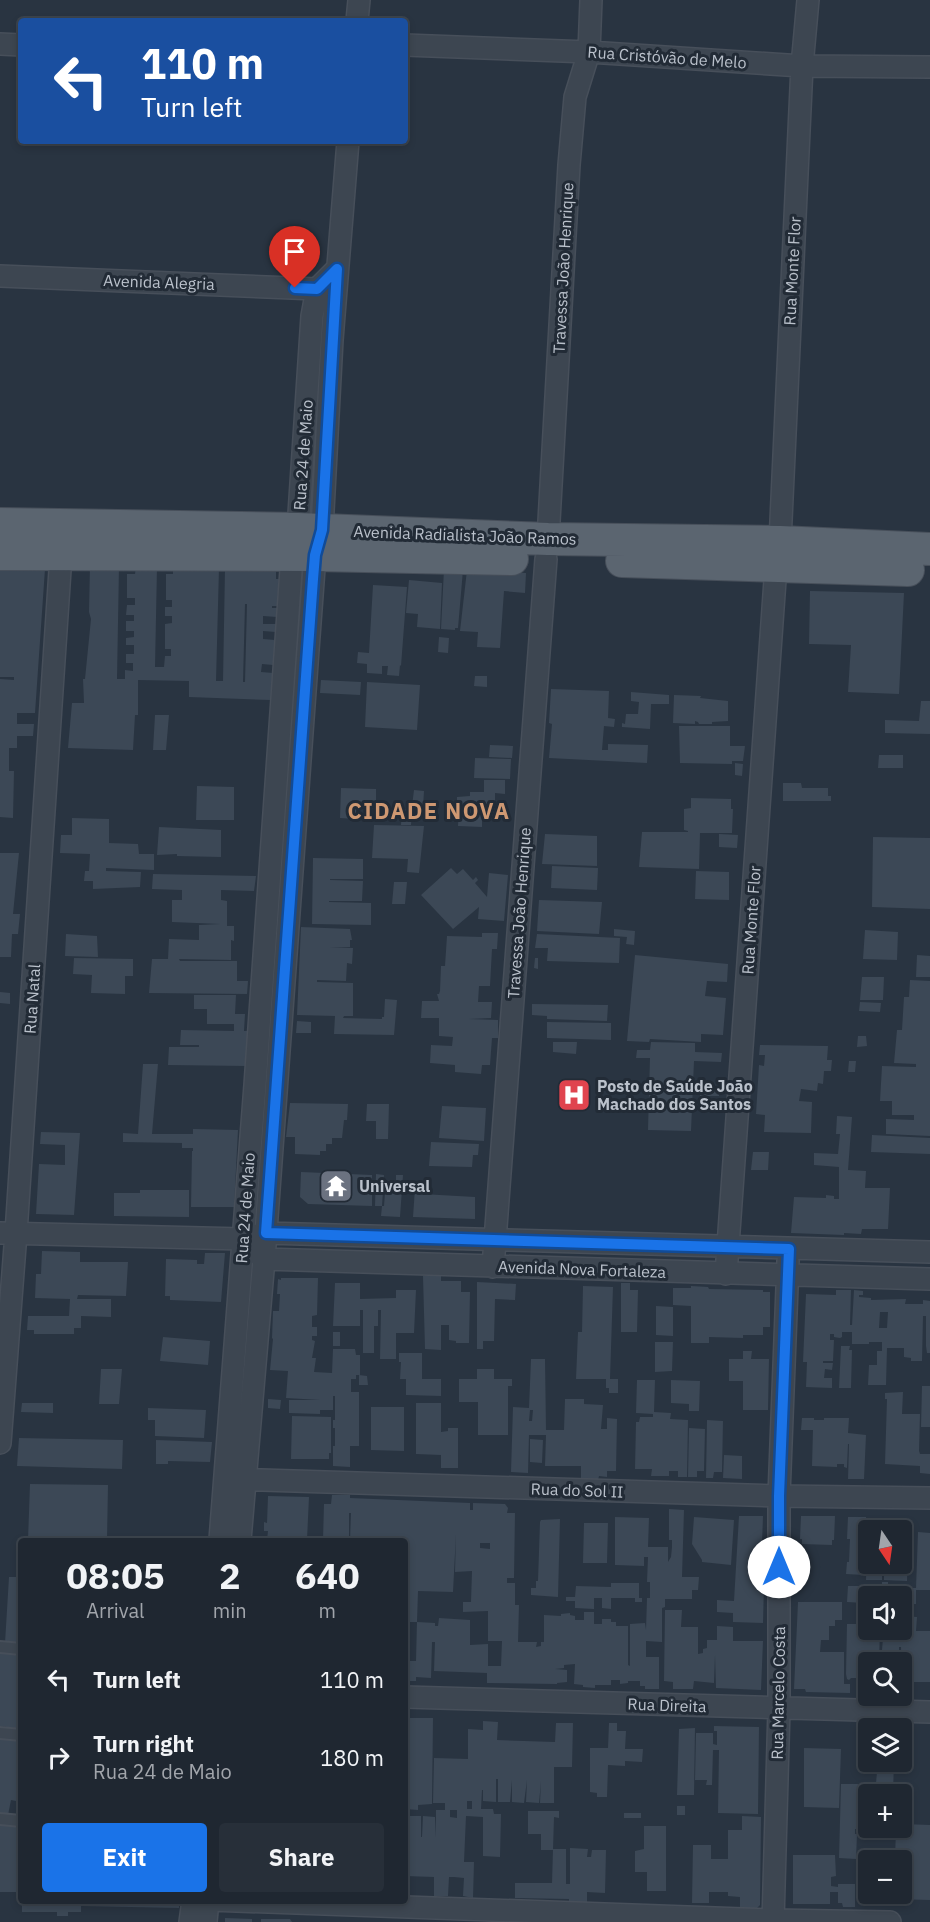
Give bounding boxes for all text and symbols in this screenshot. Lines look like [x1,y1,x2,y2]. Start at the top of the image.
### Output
text: 110 m [141,36,264,91]
street label: Rua Cristóvão de Melo [587,41,747,73]
icon: left [42,42,120,120]
text: Turn left [141,89,242,124]
street label: Travessa João Henrique [549,182,577,354]
street label: Rua Monte Flor [779,216,805,326]
pin [269,226,320,288]
icon: arrive [278,235,311,268]
street label: Avenida Alegria [103,270,215,294]
street label: Rua 24 de Maio [289,399,317,511]
street label: Avenida Radialista João Ramos [353,521,577,549]
district label: CIDADE NOVA [348,796,510,825]
street label: Travessa João Henrique [503,827,535,999]
street label: Rua Monte Flor [737,865,765,975]
street label: Rua Natal [20,963,44,1035]
place label: Posto de Saúde João Machado dos Santos [597,1076,753,1114]
hospital icon: Posto de Saúde João Machado dos Santos [556,1077,592,1113]
street label: Rua 24 de Maio [231,1152,259,1264]
temple icon: Universal [318,1168,354,1204]
place label: Universal [359,1176,430,1196]
street label: Avenida Nova Fortaleza [498,1256,667,1282]
street label: Rua do Sol II [530,1478,624,1502]
north arrow [858,1520,912,1574]
map controls [858,1520,912,1904]
position arrow [747,1535,811,1599]
text: 08:05 [66,1552,165,1599]
text: 2 [219,1552,241,1599]
text: 640 [295,1552,360,1599]
button: sound [858,1586,912,1640]
text: Arrival [86,1597,145,1624]
text: min [213,1597,247,1624]
text: m [319,1597,336,1624]
street label: Rua Marcelo Costa [767,1626,789,1760]
button: search [858,1652,912,1706]
icon: left [42,1663,75,1696]
text: Turn left [93,1665,181,1694]
text: 110 m [320,1665,384,1694]
street label: Rua Direita [627,1694,707,1716]
button: layers [858,1718,912,1772]
text: Turn right [93,1729,194,1758]
icon: right [42,1741,75,1774]
text: 180 m [320,1743,384,1772]
text: Rua 24 de Maio [93,1758,232,1785]
button: + [858,1784,912,1838]
button: Exit [42,1823,207,1892]
button: Share [219,1823,384,1892]
button: − [858,1850,912,1904]

